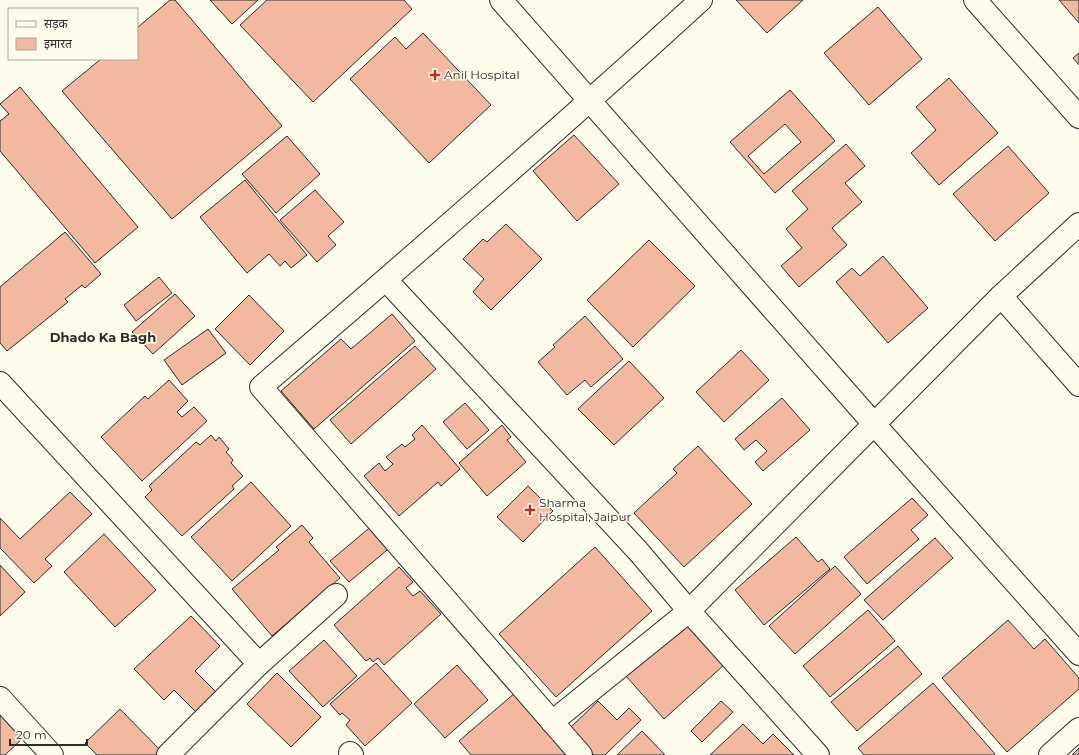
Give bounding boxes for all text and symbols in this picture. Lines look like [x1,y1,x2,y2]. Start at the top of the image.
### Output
legend [8,8,138,60]
text: सड़क [44,16,69,31]
text: इमारत [44,36,73,51]
place label: Anil Hospital [444,67,520,82]
marker: Anil Hospital [429,69,441,81]
district label: Dhado Ka Bagh [50,329,156,345]
place label: Sharma Hospital, Jaipur [539,495,632,524]
marker: Sharma Hospital, Jaipur [524,504,536,516]
scale bar [10,721,87,747]
text: 20 m [16,727,47,742]

